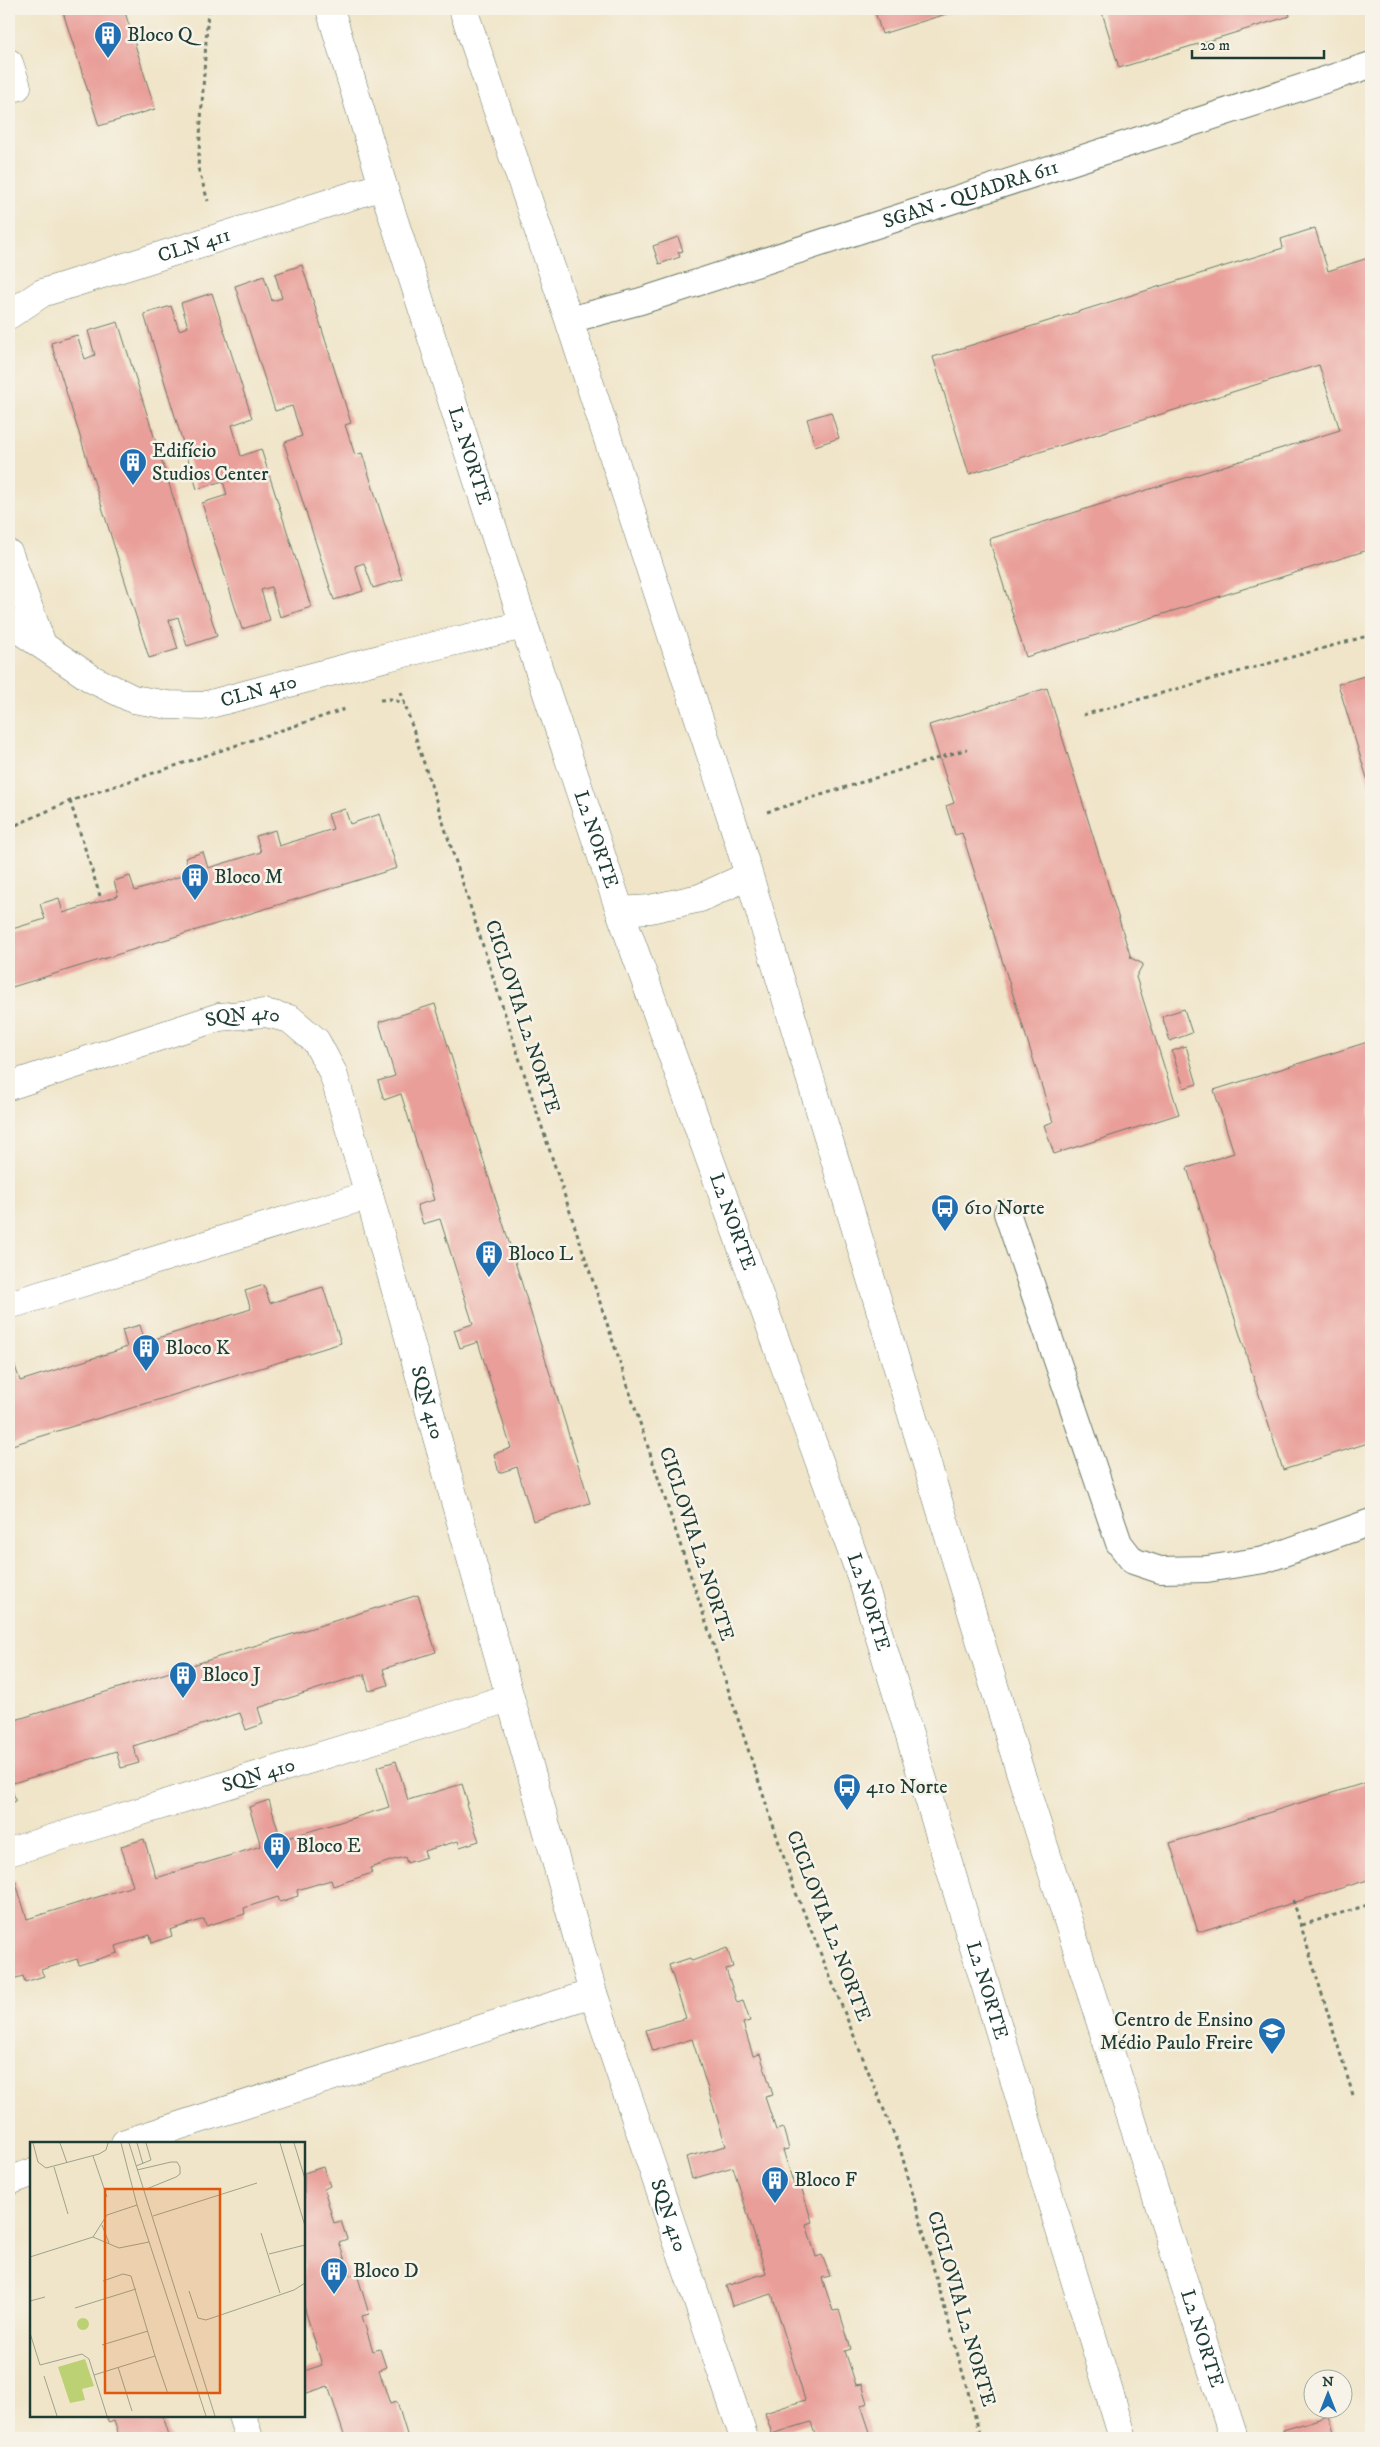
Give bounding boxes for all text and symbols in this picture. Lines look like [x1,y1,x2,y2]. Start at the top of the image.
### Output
building icon: Bloco Q [93,20,123,59]
place label: Bloco Q [127,23,202,48]
scale bar [1192,28,1325,60]
text: 20 m [1200,36,1230,55]
street label: SGAN - QUADRA 611 [880,154,1062,234]
street label: CLN 411 [155,222,233,268]
street label: L2 NORTE [442,404,497,508]
place label: Edifício Studios Center [152,439,269,487]
building icon: Edifício Studios Center [118,447,148,486]
street label: CLN 410 [218,669,300,713]
street label: L2 NORTE [568,787,624,891]
building icon: Bloco M [180,862,210,901]
place label: Bloco M [214,865,283,890]
street label: CICLOVIA L2 NORTE [479,917,565,1117]
street label: SQN 410 [202,1000,283,1033]
street label: L2 NORTE [704,1170,762,1274]
bus stop icon: 610 Norte [930,1193,960,1232]
place label: 610 Norte [964,1196,1044,1221]
building icon: Bloco L [474,1239,504,1278]
place label: Bloco L [508,1242,574,1267]
building icon: Bloco K [131,1333,161,1372]
place label: Bloco K [165,1336,230,1361]
street label: SQN 410 [405,1363,449,1442]
street label: CICLOVIA L2 NORTE [653,1444,739,1644]
street label: L2 NORTE [841,1550,896,1654]
building icon: Bloco J [168,1660,198,1699]
place label: Bloco J [202,1663,261,1688]
street label: SQN 410 [219,1752,298,1798]
bus stop icon: 410 Norte [832,1772,862,1811]
place label: 410 Norte [866,1775,948,1800]
street label: CICLOVIA L2 NORTE [780,1827,876,2025]
building icon: Bloco E [262,1831,292,1870]
place label: Bloco E [296,1834,361,1859]
street label: L2 NORTE [960,1938,1014,2043]
place label: Centro de Ensino Médio Paulo Freire [1100,2008,1253,2056]
school or university icon: Centro de Ensino Médio Paulo Freire [1257,2016,1287,2055]
inset map [30,2142,305,2417]
building icon: Bloco F [760,2165,790,2204]
place label: Bloco F [794,2168,857,2193]
street label: SQN 410 [645,2176,692,2255]
street label: CICLOVIA L2 NORTE [921,2208,1001,2410]
building icon: Bloco D [319,2256,349,2295]
place label: Bloco D [353,2259,419,2284]
street label: L2 NORTE [1175,2286,1229,2390]
north arrow [1302,2370,1352,2420]
text: N [1322,2373,1334,2391]

